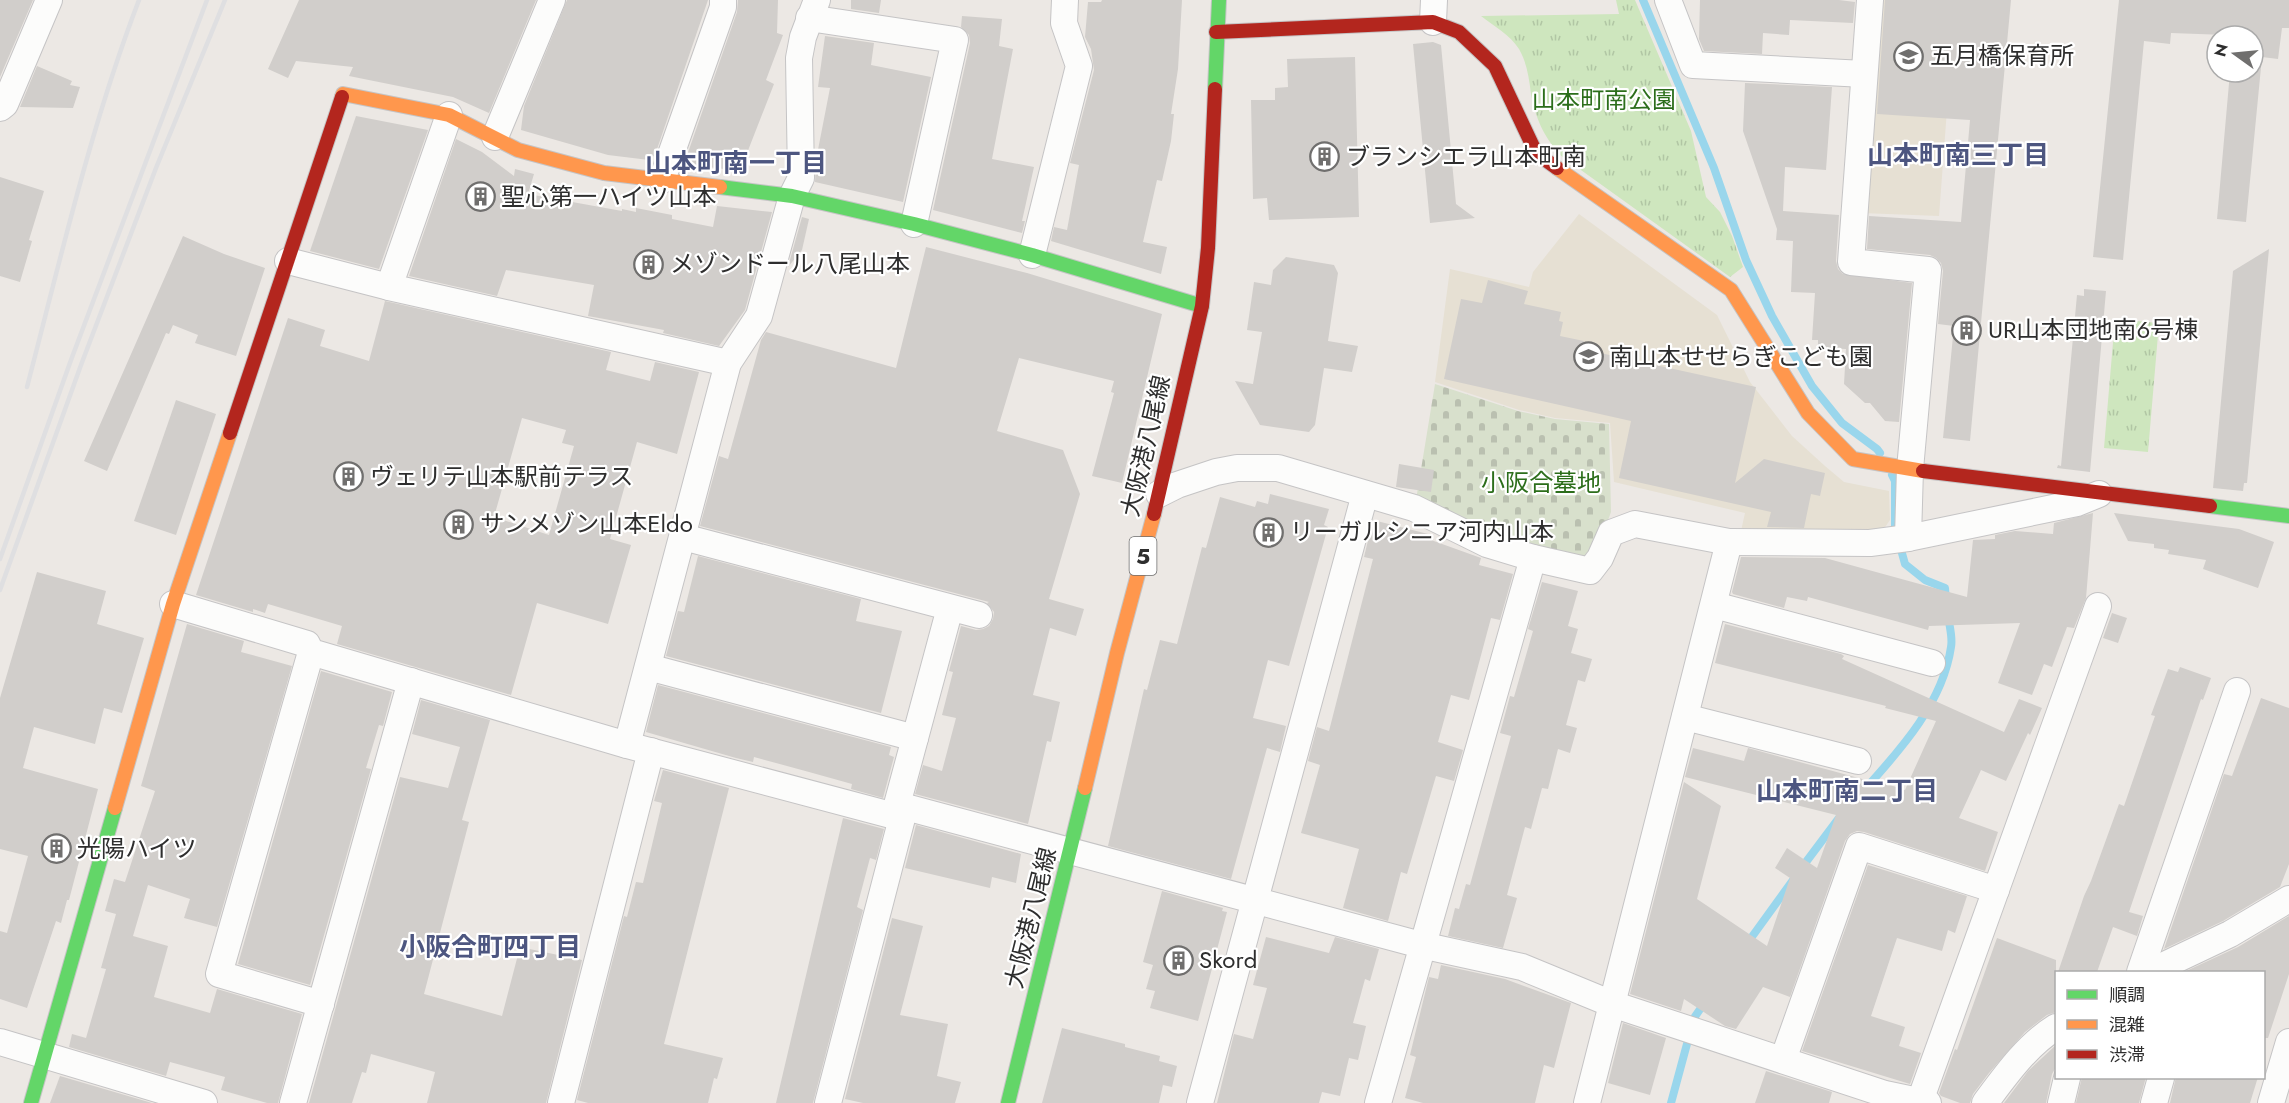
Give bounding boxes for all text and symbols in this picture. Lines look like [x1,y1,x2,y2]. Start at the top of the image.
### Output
north arrow [2205,24,2265,84]
place label: 五月橋保育所 [1930,38,2074,73]
school or university icon: 五月橋保育所 [1893,40,1925,72]
text: N [2208,41,2234,59]
park label: 山本町南公園 [1532,82,1676,117]
district label: 山本町南三丁目 [1867,136,2049,174]
place label: ブランシエラ山本町南 [1346,139,1586,174]
building icon: ブランシエラ山本町南 [1309,141,1341,173]
district label: 山本町南一丁目 [645,144,827,182]
place label: 聖心第一ハイツ山本 [501,179,717,214]
building icon: 聖心第一ハイツ山本 [464,181,496,213]
place label: メゾンドール八尾山本 [670,246,910,281]
building icon: メゾンドール八尾山本 [633,248,665,280]
place label: UR山本団地南6号棟 [1988,312,2198,347]
building icon: UR山本団地南6号棟 [1951,314,1983,346]
place label: 南山本せせらぎこども園 [1609,339,1873,374]
school or university icon: 南山本せせらぎこども園 [1572,341,1604,373]
street label: 大阪港八尾線 [1112,372,1179,520]
place label: ヴェリテ山本駅前テラス [370,459,634,494]
building icon: ヴェリテ山本駅前テラス [333,461,365,493]
park label: 小阪合墓地 [1481,465,1601,500]
place label: サンメゾン山本Eldo [480,506,693,541]
building icon: サンメゾン山本Eldo [443,508,475,540]
place label: リーガルシニア河内山本 [1290,514,1554,549]
building icon: リーガルシニア河内山本 [1253,516,1285,548]
road number: 5 [1130,537,1156,575]
district label: 山本町南二丁目 [1756,772,1938,810]
place label: 光陽ハイツ [77,831,197,866]
building icon: 光陽ハイツ [40,833,72,865]
street label: 大阪港八尾線 [996,844,1065,992]
district label: 小阪合町四丁目 [399,928,581,966]
place label: Skord [1199,942,1257,977]
building icon: Skord [1162,944,1194,976]
legend [2055,971,2265,1079]
text: 順調 [2109,982,2145,1008]
text: 混雑 [2109,1012,2145,1038]
text: 渋滞 [2109,1042,2145,1068]

